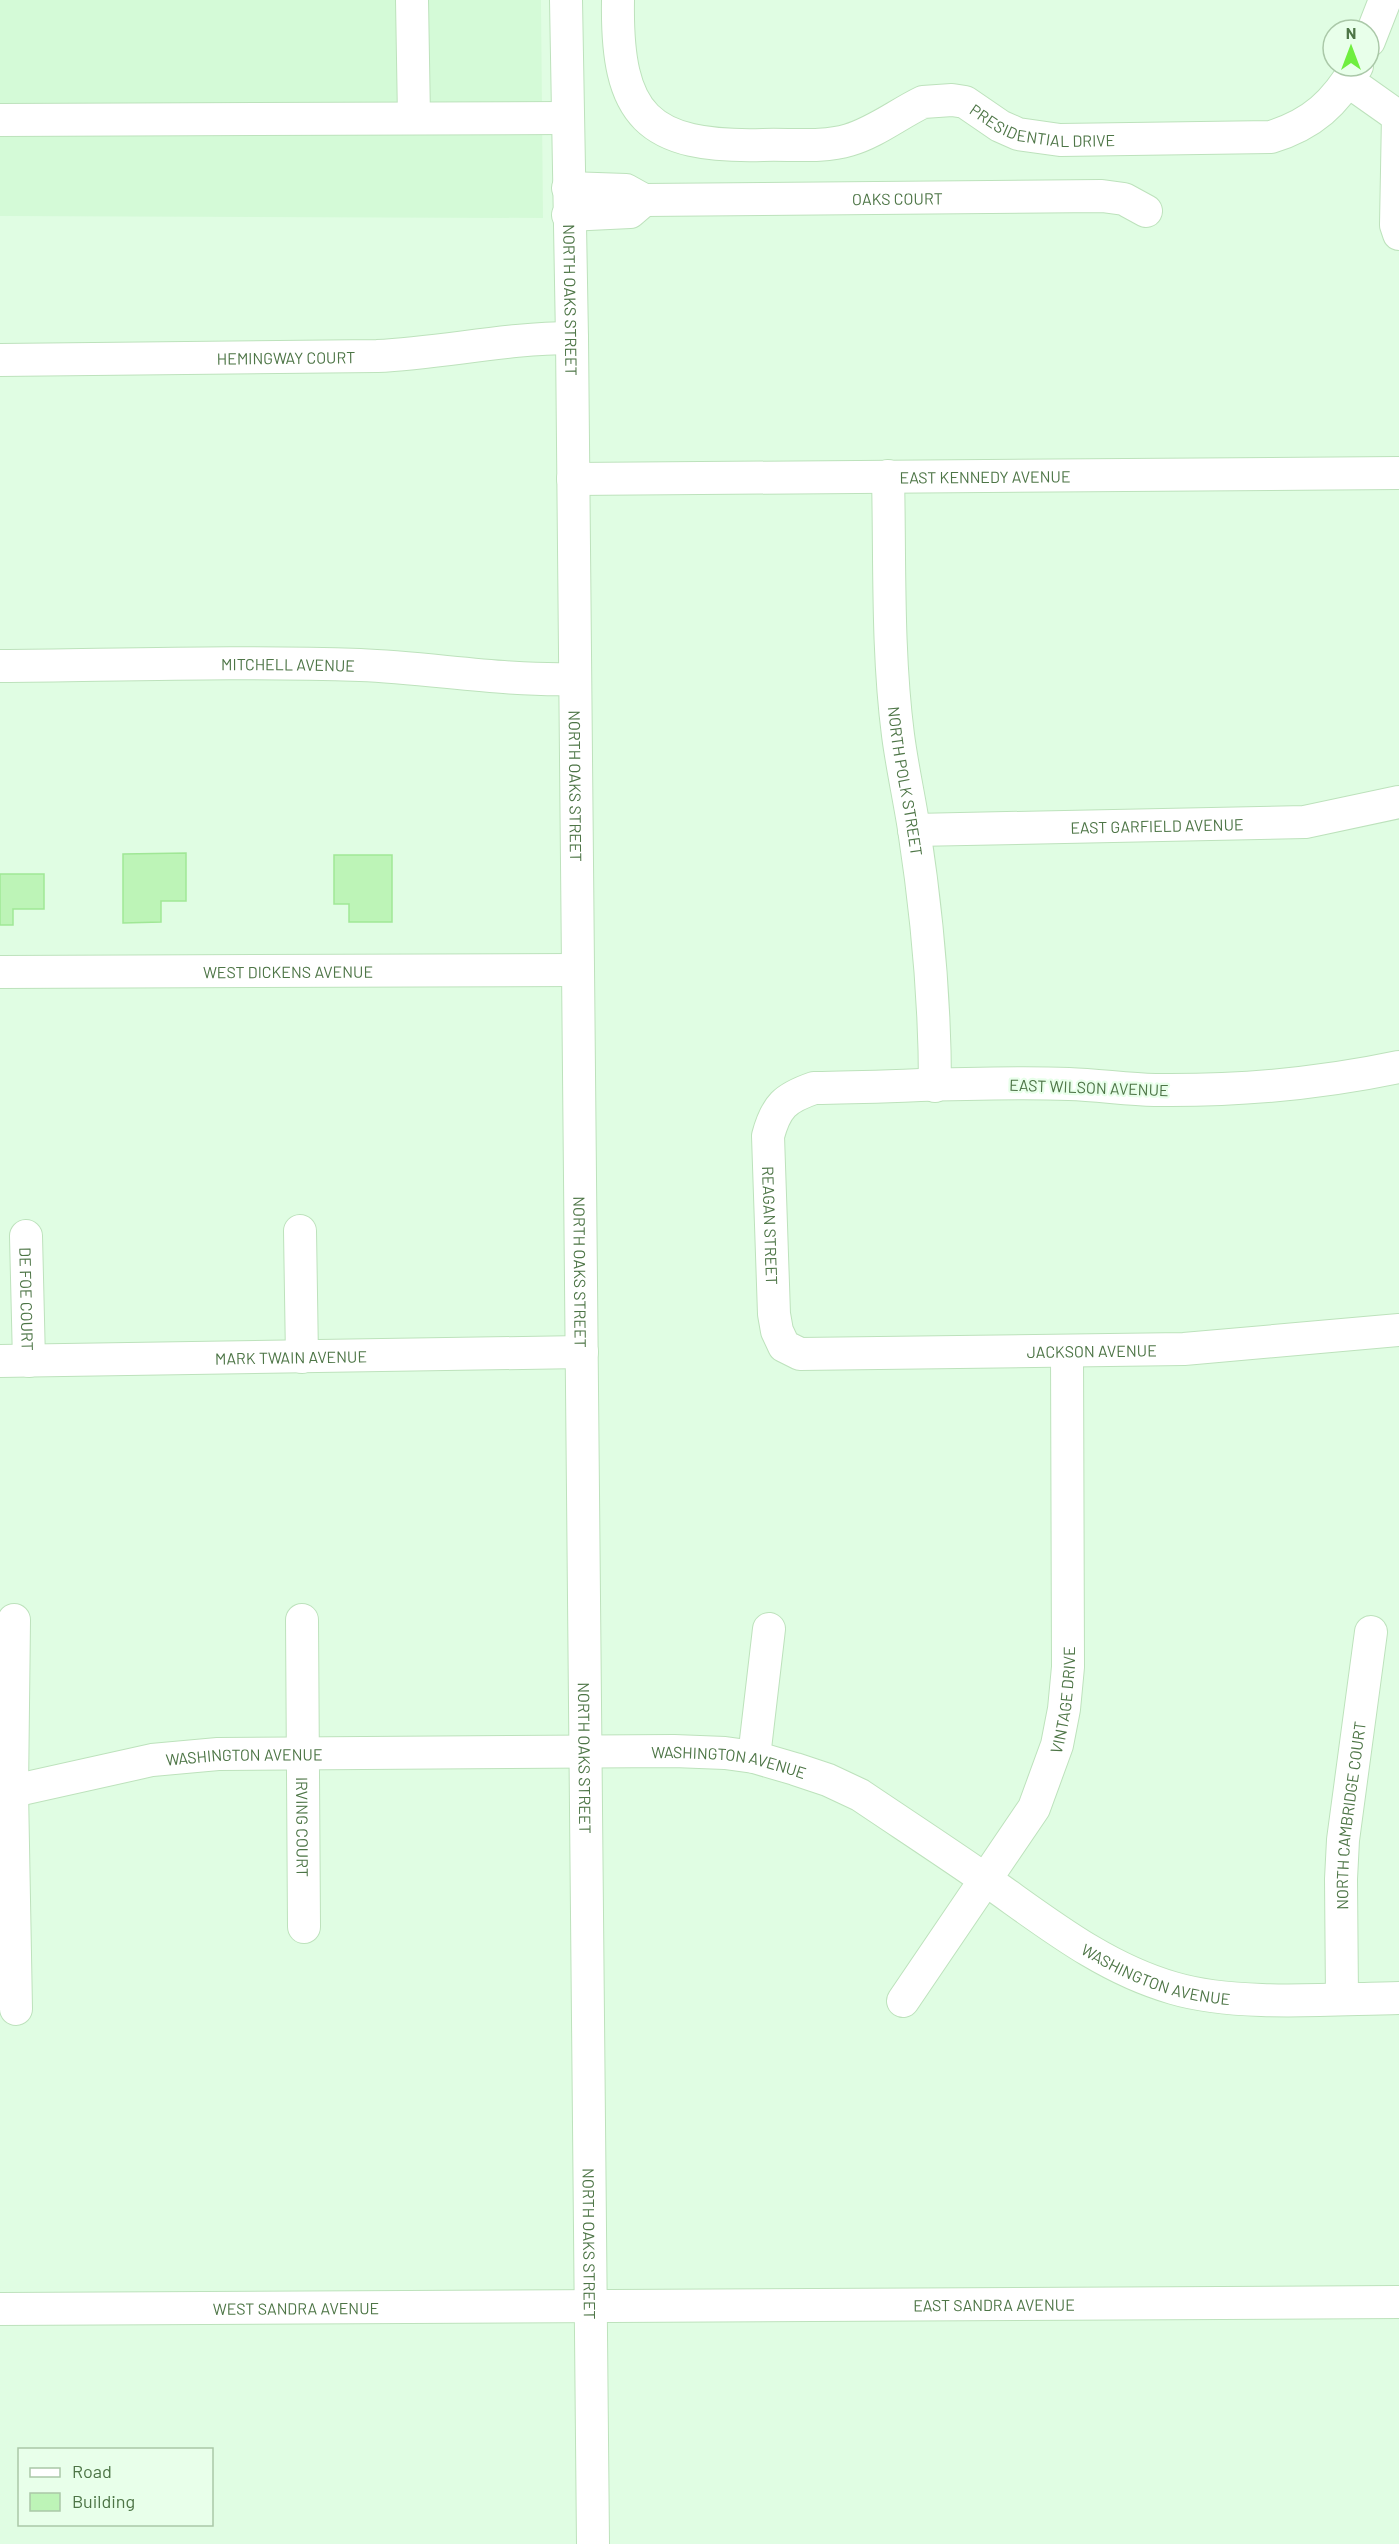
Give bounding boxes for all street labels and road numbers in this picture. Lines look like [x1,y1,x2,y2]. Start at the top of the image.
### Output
street label: PRESIDENTIAL DRIVE [967,99,1115,149]
street label: OAKS COURT [852,188,943,208]
street label: NORTH OAKS STREET [560,224,582,376]
street label: HEMINGWAY COURT [217,347,355,367]
street label: EAST KENNEDY AVENUE [899,466,1071,486]
street label: MITCHELL AVENUE [221,654,355,674]
street label: NORTH POLK STREET [885,705,927,857]
street label: NORTH OAKS STREET [566,710,586,862]
street label: EAST GARFIELD AVENUE [1070,814,1244,836]
street label: WEST DICKENS AVENUE [203,961,373,981]
street label: EAST WILSON AVENUE [1009,1075,1169,1099]
street label: REAGAN STREET [760,1166,783,1285]
street label: NORTH OAKS STREET [571,1196,591,1348]
street label: DE FOE COURT [17,1247,38,1351]
street label: JACKSON AVENUE [1027,1340,1157,1361]
street label: MARK TWAIN AVENUE [215,1346,367,1367]
street label: VINTAGE DRIVE [1045,1646,1078,1756]
street label: NORTH OAKS STREET [575,1682,596,1834]
street label: NORTH CAMBRIDGE COURT [1331,1720,1368,1910]
street label: WASHINGTON AVENUE [651,1741,809,1782]
street label: WASHINGTON AVENUE [165,1744,323,1768]
street label: IRVING COURT [294,1777,313,1877]
street label: WASHINGTON AVENUE [1078,1939,1231,2008]
street label: NORTH OAKS STREET [580,2168,600,2320]
street label: EAST SANDRA AVENUE [913,2294,1075,2314]
street label: WEST SANDRA AVENUE [213,2298,379,2317]

